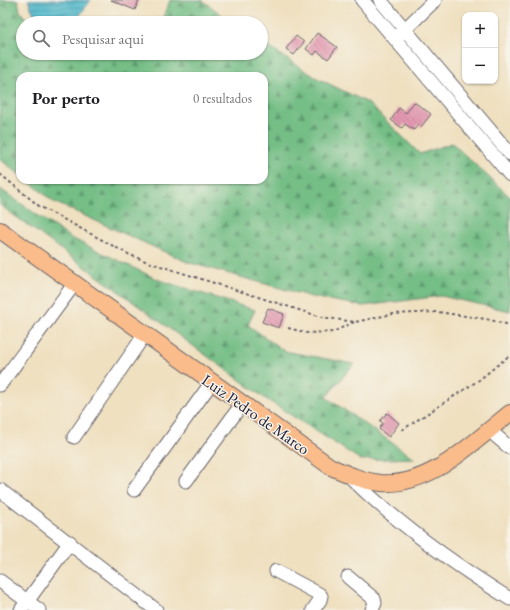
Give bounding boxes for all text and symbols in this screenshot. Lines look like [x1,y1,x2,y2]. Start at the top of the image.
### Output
map controls [462,12,498,84]
button: + [462,12,498,48]
search box [16,16,268,60]
icon: search [30,27,52,49]
text: Pesquisar aqui [62,29,144,48]
button: − [462,48,498,84]
text: Por perto [32,87,100,109]
text: 0 resultados [193,90,252,107]
street label: Luiz Pedro de Marco [198,369,314,459]

